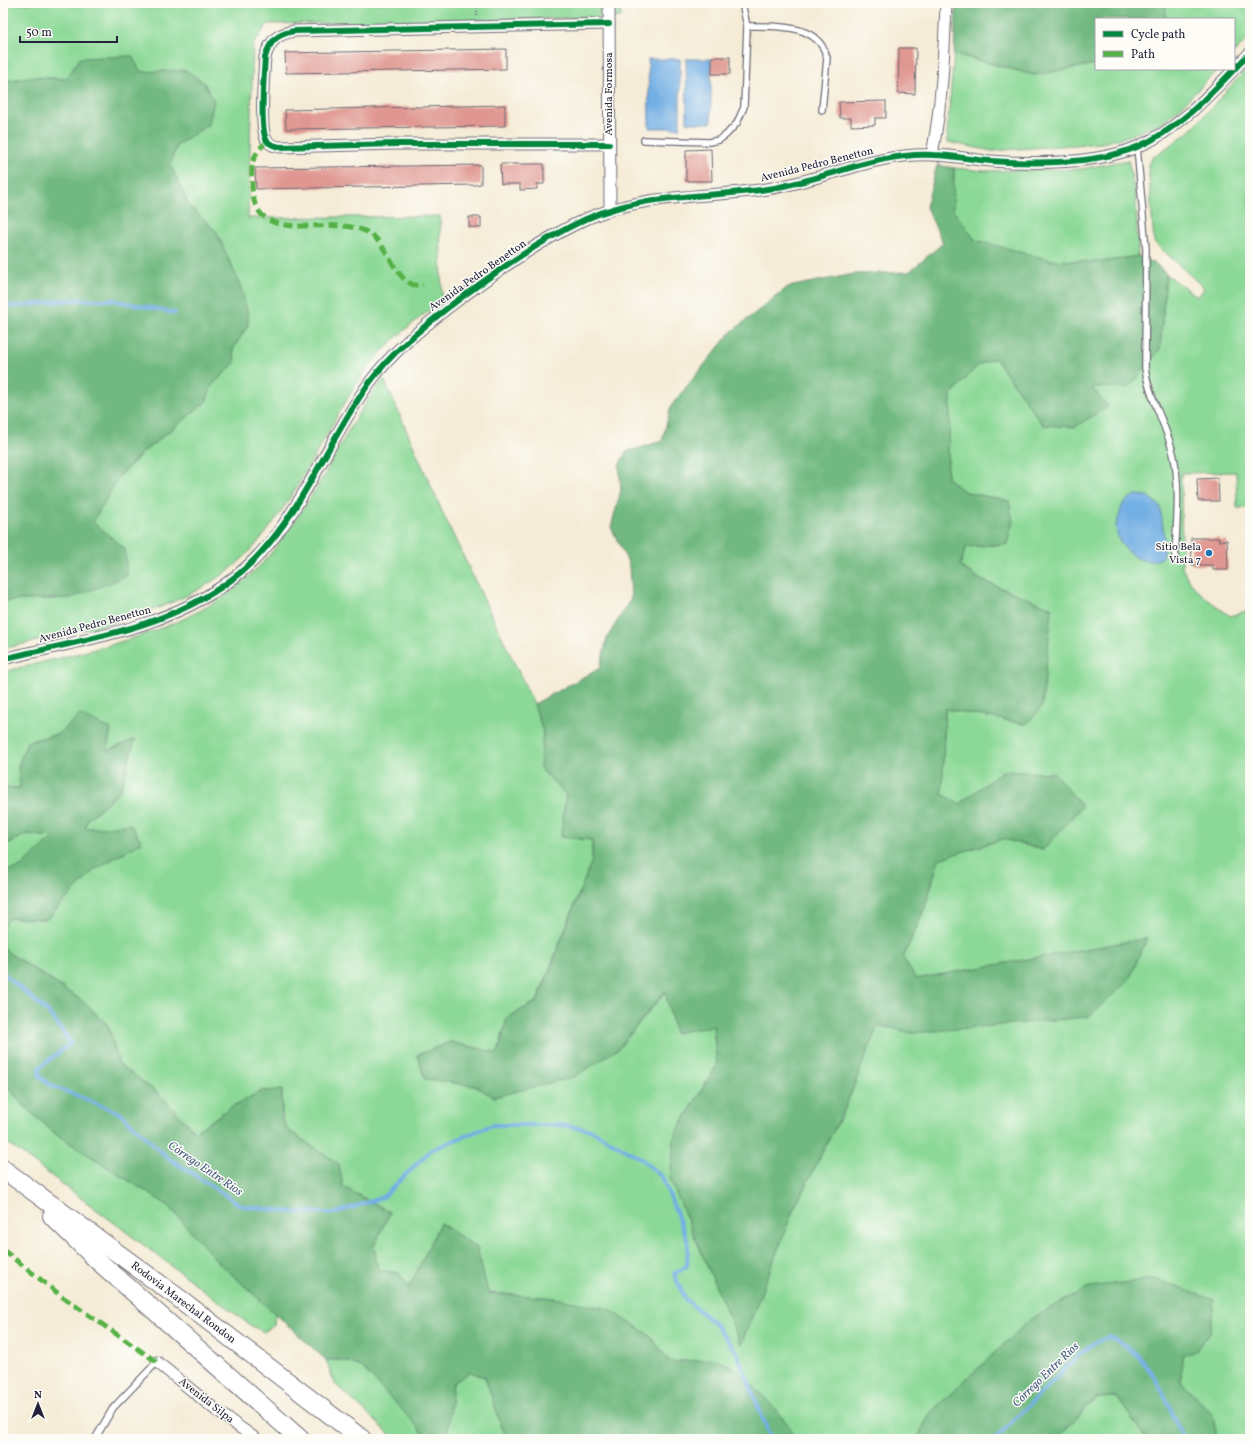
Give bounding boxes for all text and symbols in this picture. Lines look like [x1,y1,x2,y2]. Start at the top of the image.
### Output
scale bar [20,18,117,44]
legend [1095,18,1235,70]
text: 50 m [26,25,52,41]
text: Cycle path [1131,27,1186,43]
text: Path [1131,47,1155,63]
street label: Avenida Formosa [602,52,617,136]
street label: Avenida Pedro Benetton [759,144,875,186]
street label: Avenida Pedro Benetton [426,236,530,315]
place label: Sítio Bela Vista 7 [1156,540,1202,568]
marker: Sítio Bela Vista 7 [1204,548,1214,558]
street label: Avenida Pedro Benetton [37,603,153,647]
water label: Córrego Entre Rios [164,1138,246,1200]
street label: Rodovia Marechal Rondon [127,1259,239,1348]
water label: Córrego Entre Rios [1009,1339,1083,1411]
street label: Avenida Silpa [175,1375,237,1428]
north arrow [18,1384,58,1424]
text: N [34,1388,42,1403]

